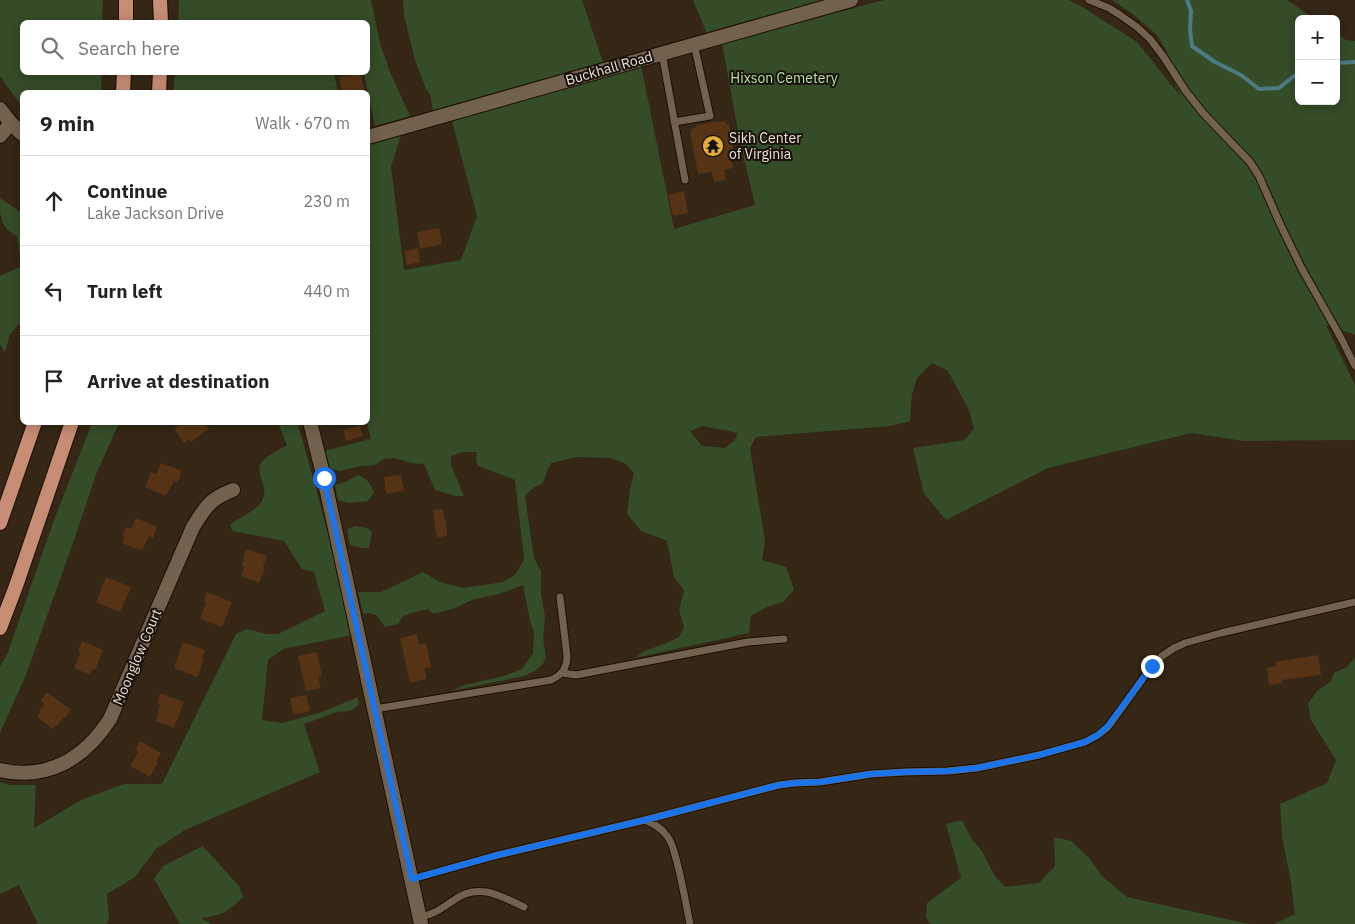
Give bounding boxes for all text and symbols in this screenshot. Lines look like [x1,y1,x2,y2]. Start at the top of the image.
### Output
map controls [1295,15,1340,105]
button: + [1295,15,1340,60]
search box [20,20,370,75]
icon: search [38,34,66,62]
text: Search here [78,36,180,60]
street label: Buckhall Road [563,47,655,89]
button: − [1295,60,1340,105]
park label: Hixson Cemetery [730,69,838,87]
text: 9 min [40,109,95,137]
text: Walk · 670 m [255,113,350,133]
place label: Sikh Center of Virginia [729,129,801,163]
temple icon: Sikh Center of Virginia [701,134,725,158]
text: Continue [87,179,167,203]
icon: ahead [40,187,68,215]
text: 230 m [303,191,350,211]
text: Lake Jackson Drive [87,203,224,223]
icon: left [40,277,68,305]
text: Turn left [87,279,163,303]
text: 440 m [303,281,350,301]
icon: arrive [40,367,68,395]
text: Arrive at destination [87,369,270,393]
route start [313,467,336,490]
street label: Moonglow Court [109,606,165,708]
route end [1141,655,1164,678]

